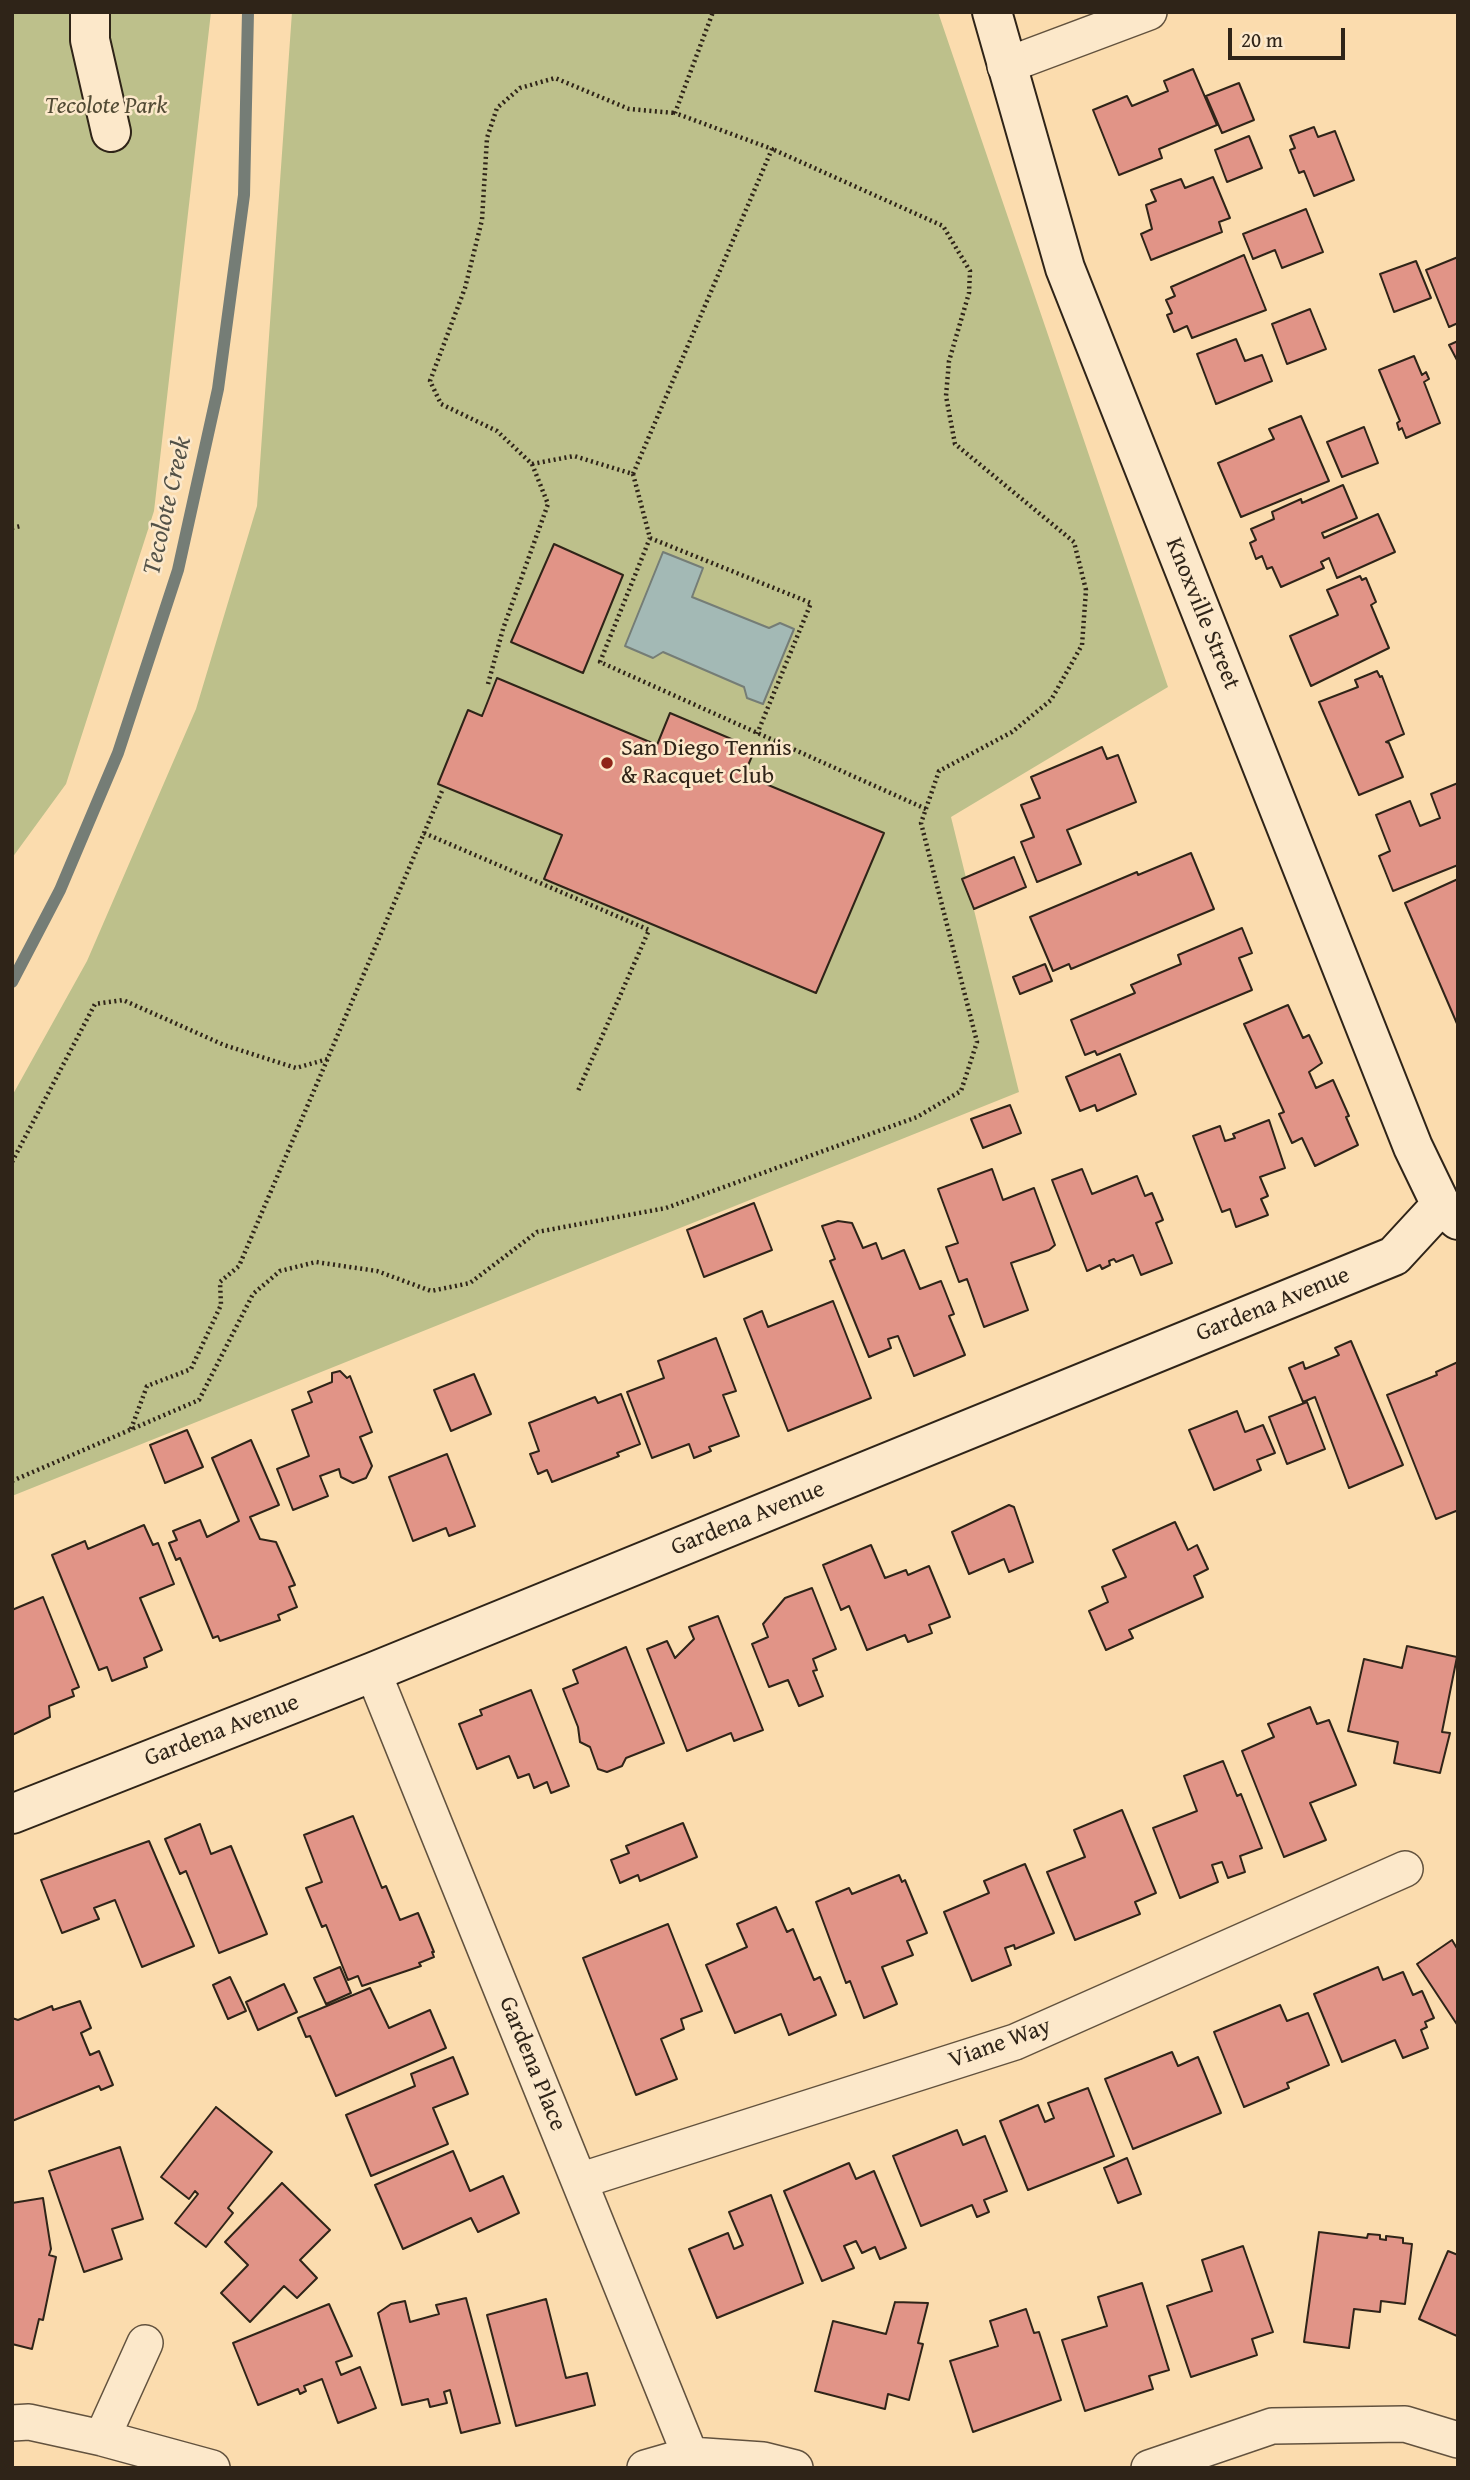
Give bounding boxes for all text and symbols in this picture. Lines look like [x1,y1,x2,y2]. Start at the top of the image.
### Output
scale bar [1232,14,1349,58]
text: 20 m [1241,24,1283,55]
park label: Tecolote Park [45,93,167,121]
water label: Tecolote Creek [137,434,199,578]
street label: Knoxville Street [1158,534,1246,694]
place label: San Diego Tennis & Racquet Club [621,735,792,791]
marker: San Diego Tennis & Racquet Club [599,755,615,771]
street label: Gardena Avenue [1192,1261,1354,1349]
street label: Gardena Avenue [667,1475,829,1563]
street label: Gardena Avenue [141,1688,303,1774]
street label: Gardena Place [492,1993,572,2135]
street label: Viane Way [945,2012,1055,2076]

